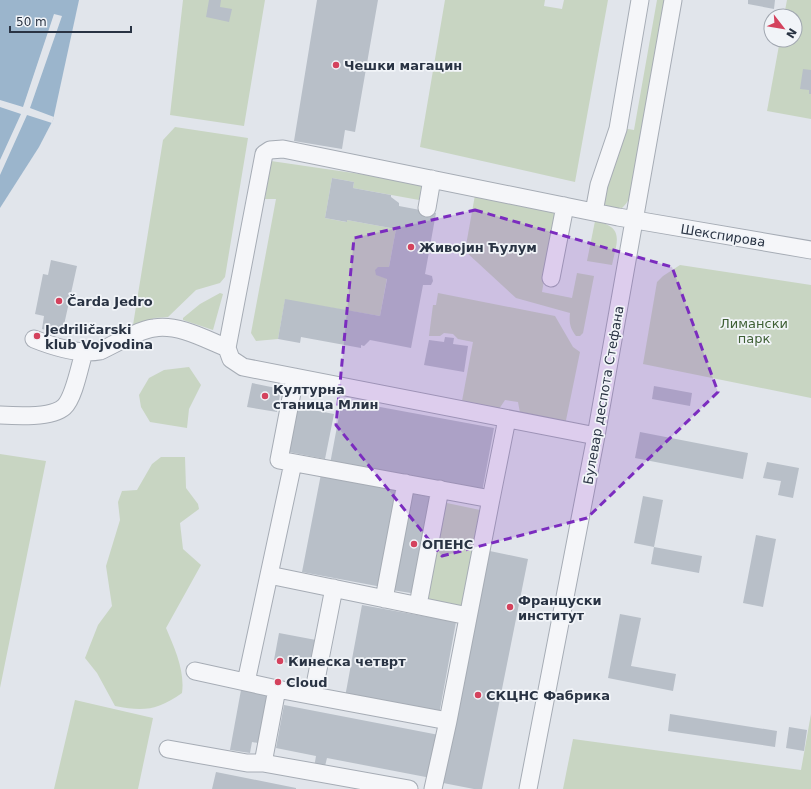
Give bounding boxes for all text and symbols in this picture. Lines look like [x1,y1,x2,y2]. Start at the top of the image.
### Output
scale bar [10,8,131,34]
north arrow [763,8,803,48]
text: 50 m [16,15,47,29]
text: N [783,26,799,40]
place label: Чешки магацин [344,58,462,73]
marker: Чешки магацин [331,60,341,70]
street label: Шекспирова [679,221,766,250]
place label: Живојин Ћулум [419,240,537,255]
marker: Живојин Ћулум [406,242,416,252]
place label: Čarda Jedro [67,294,153,309]
marker: Čarda Jedro [54,296,64,306]
street label: Булевар деспота Стефана [580,304,627,486]
park label: Лимански парк [720,316,788,346]
place label: Jedriličarski klub Vojvodina [44,322,153,352]
marker: Jedriličarski klub Vojvodina [32,331,42,341]
place label: Културна станица Млин [273,382,379,412]
marker: Културна станица Млин [260,391,270,401]
place label: ОПЕНС [422,537,473,552]
marker: ОПЕНС [409,539,419,549]
place label: Француски институт [518,593,602,623]
marker: Француски институт [505,602,515,612]
place label: Кинеска четврт [288,654,406,669]
marker: Кинеска четврт [275,656,285,666]
place label: Cloud [286,675,328,690]
marker: Cloud [273,677,283,687]
place label: СКЦНС Фабрика [486,688,610,703]
marker: СКЦНС Фабрика [473,690,483,700]

